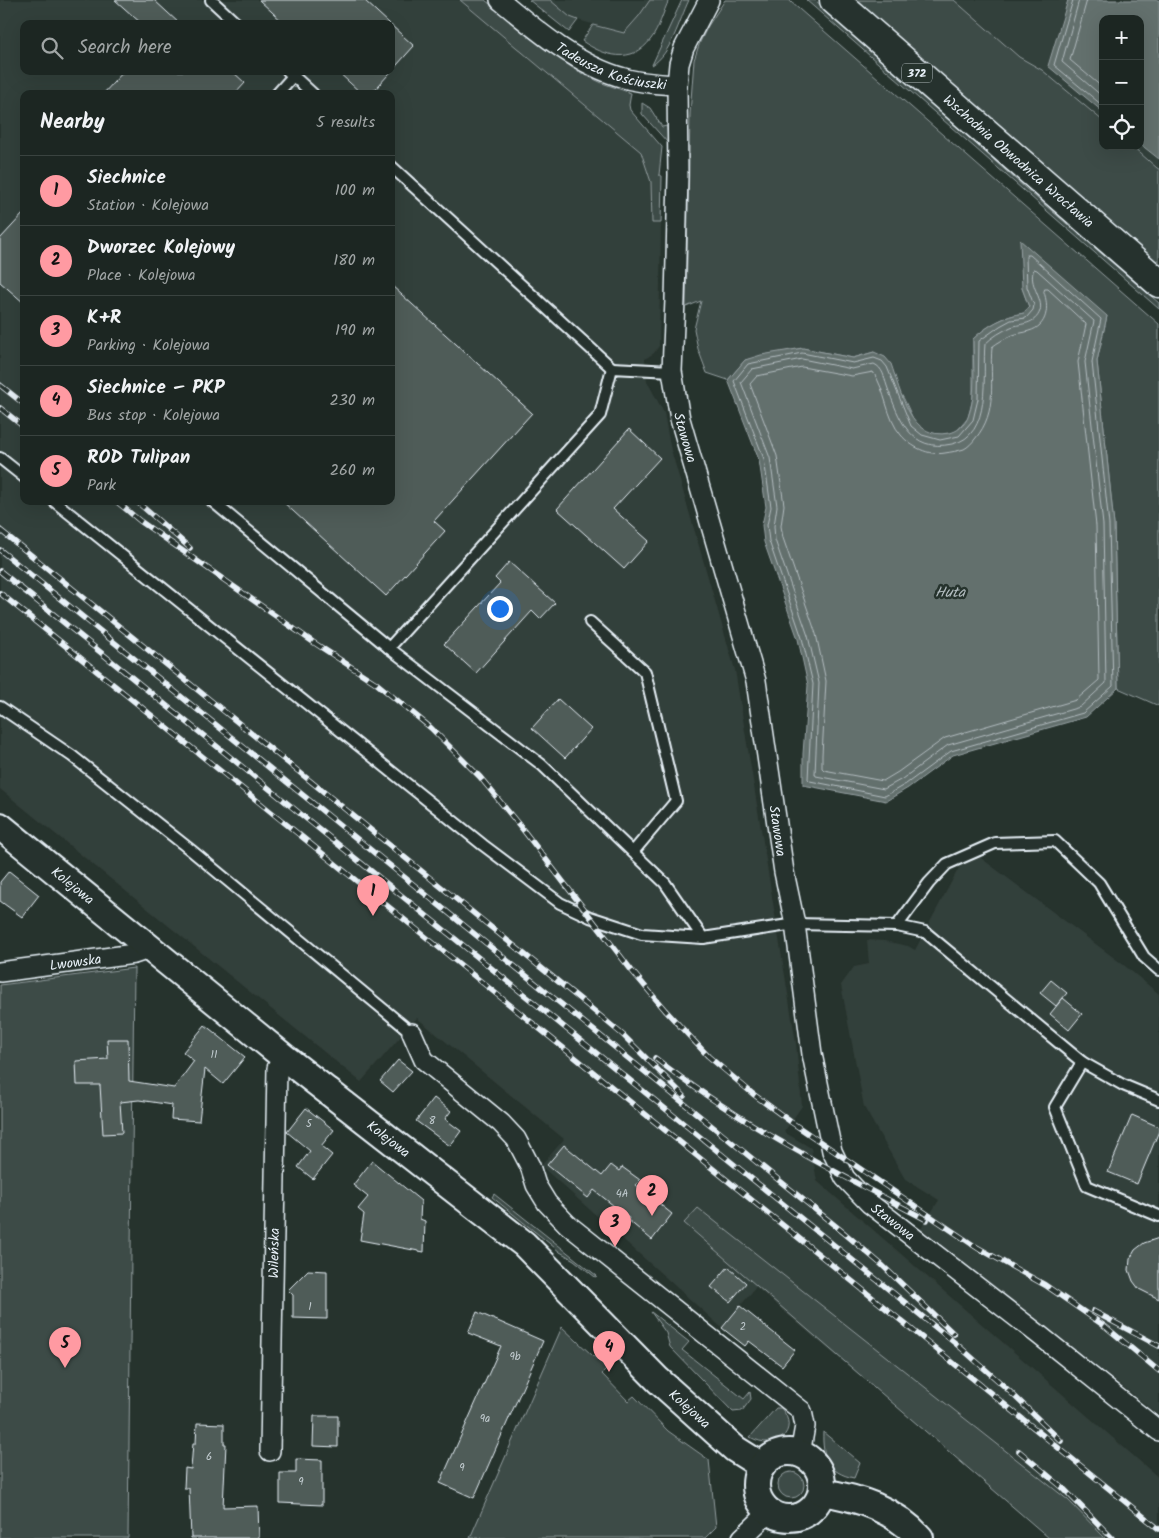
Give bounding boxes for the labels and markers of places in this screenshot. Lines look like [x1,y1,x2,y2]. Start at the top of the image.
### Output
pin: 1 [357,875,389,916]
pin: 2 [636,1175,668,1216]
pin: 3 [599,1206,631,1247]
pin: 5 [49,1327,81,1368]
pin: 4 [593,1331,625,1372]

